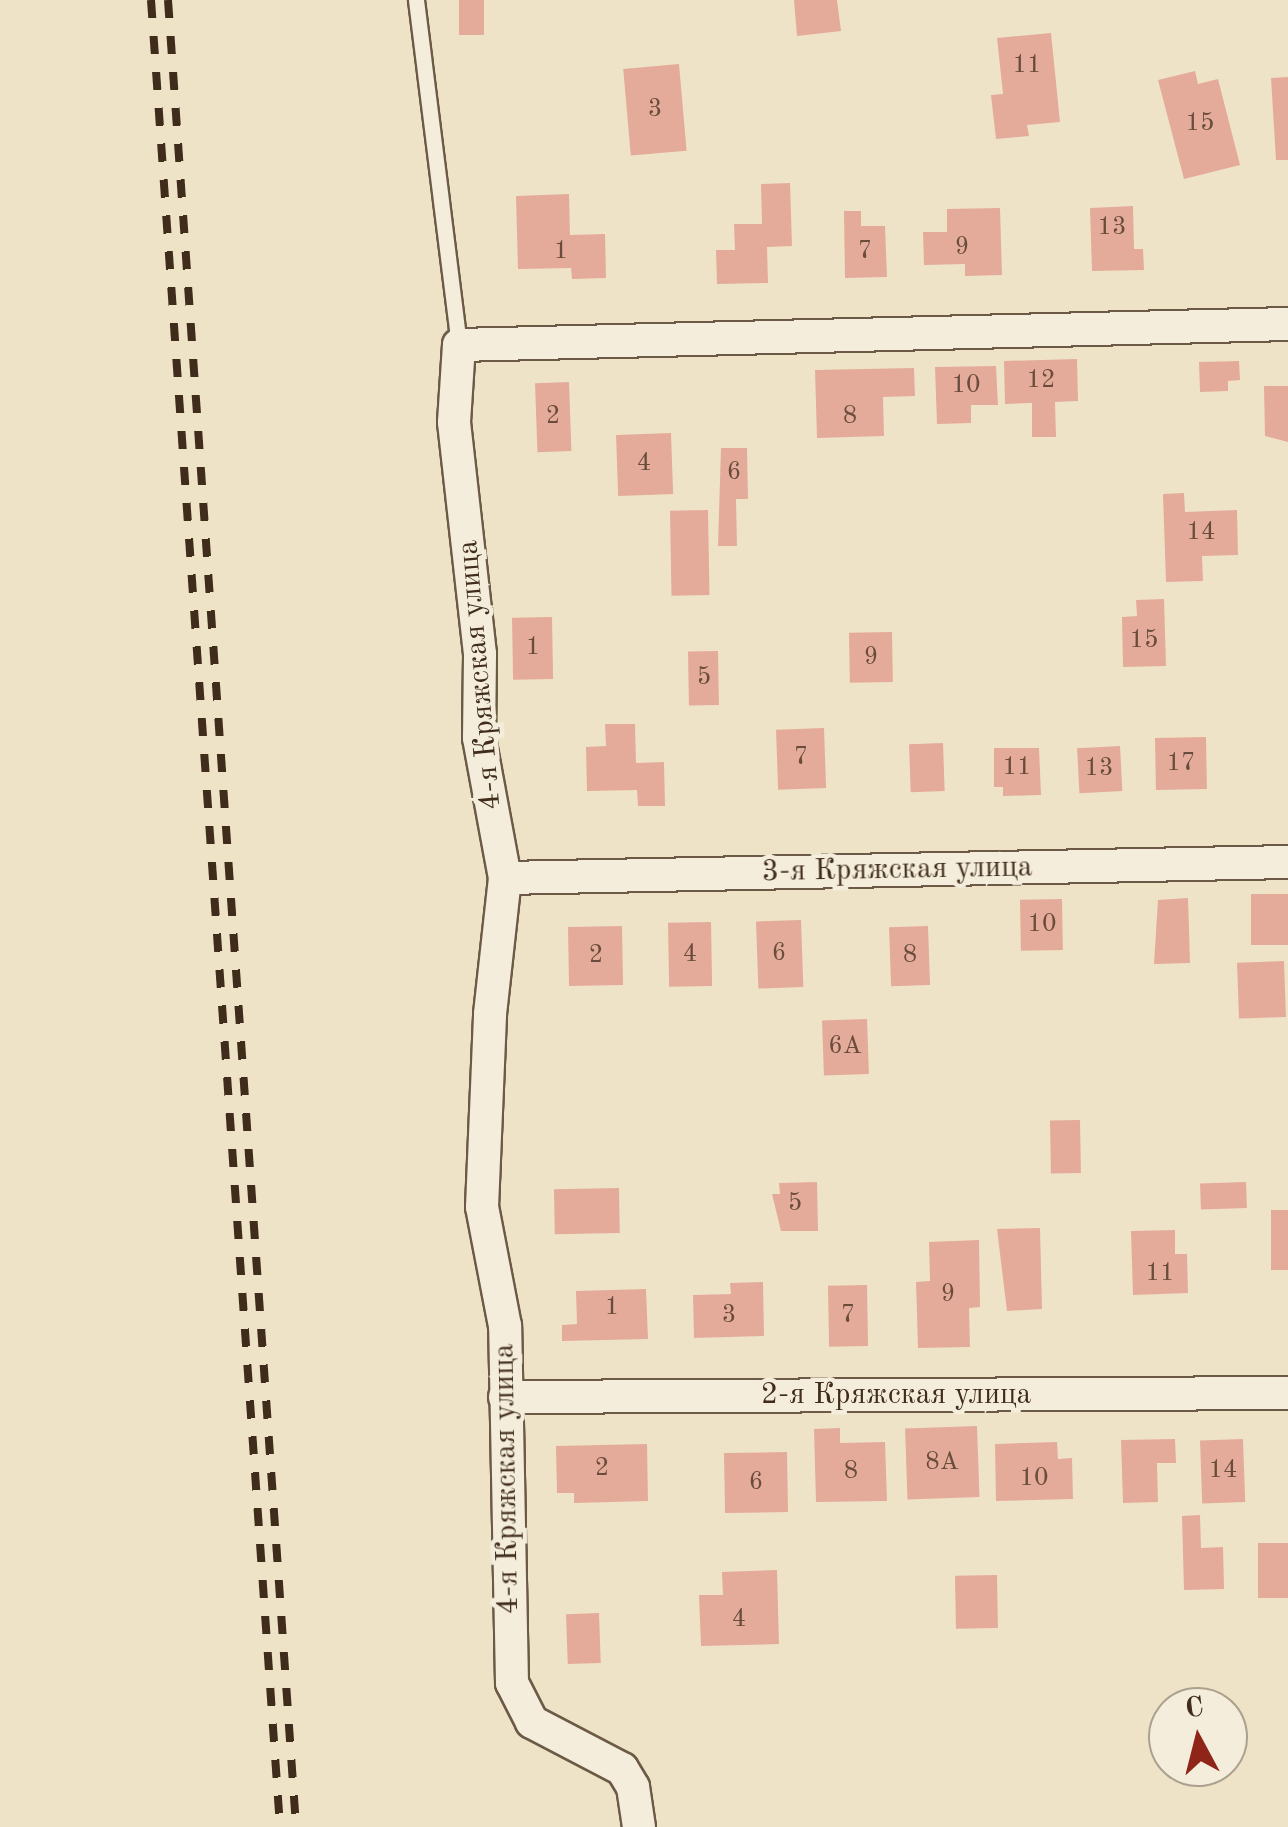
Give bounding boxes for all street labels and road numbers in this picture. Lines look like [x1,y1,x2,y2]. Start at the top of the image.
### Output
street label: 4-я Кряжская улица [450,539,510,811]
street label: 3-я Кряжская улица [761,850,1033,890]
street label: 4-я Кряжская улица [487,1343,527,1615]
street label: 2-я Кряжская улица [761,1377,1031,1413]

